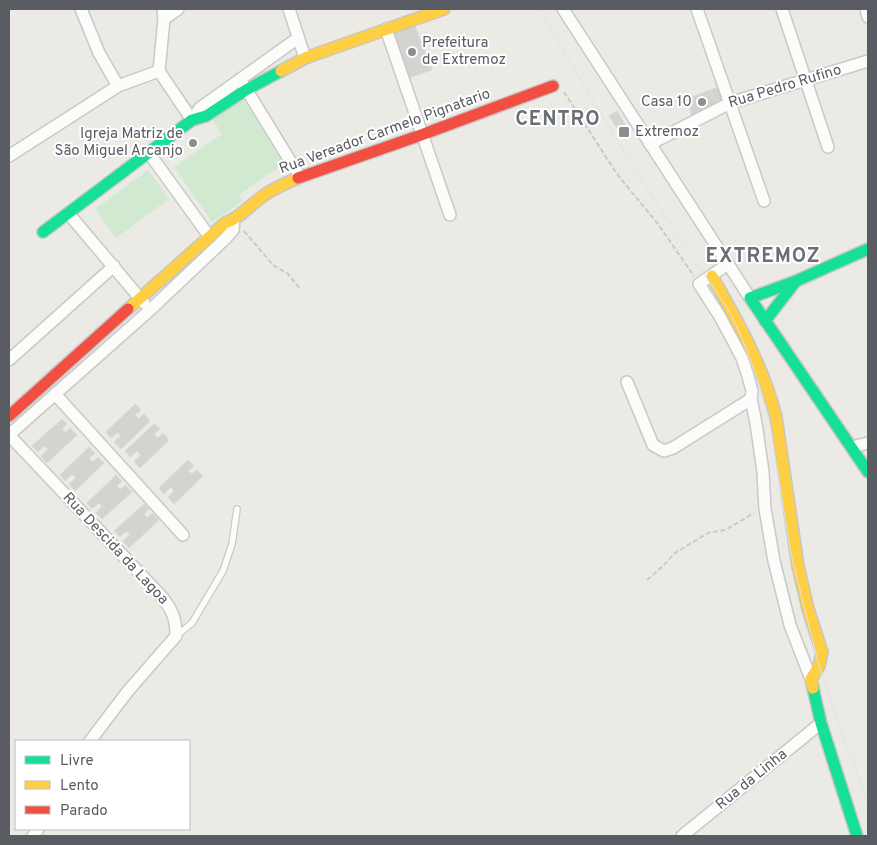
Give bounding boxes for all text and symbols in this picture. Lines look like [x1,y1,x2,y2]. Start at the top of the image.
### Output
place label: Prefeitura de Extremoz [422,34,506,70]
marker: Prefeitura de Extremoz [406,46,418,58]
street label: Rua Pedro Rufino [726,61,844,113]
street label: Rua Vereador Carmelo Pignatario [277,85,493,179]
place label: Casa 10 [641,93,692,112]
marker: Casa 10 [696,96,708,108]
district label: CENTRO [515,107,601,133]
place label: Extremoz [635,123,699,142]
place label: Igreja Matriz de São Miguel Arcanjo [54,125,183,161]
marker: Extremoz [617,125,631,139]
marker: Igreja Matriz de São Miguel Arcanjo [187,137,199,149]
district label: EXTREMOZ [706,244,820,270]
street label: Rua Descida da Lagoa [58,489,172,609]
legend [15,740,190,830]
street label: Rua da Linha [712,745,792,815]
text: Livre [60,752,94,771]
text: Lento [60,777,99,796]
text: Parado [60,802,108,821]

